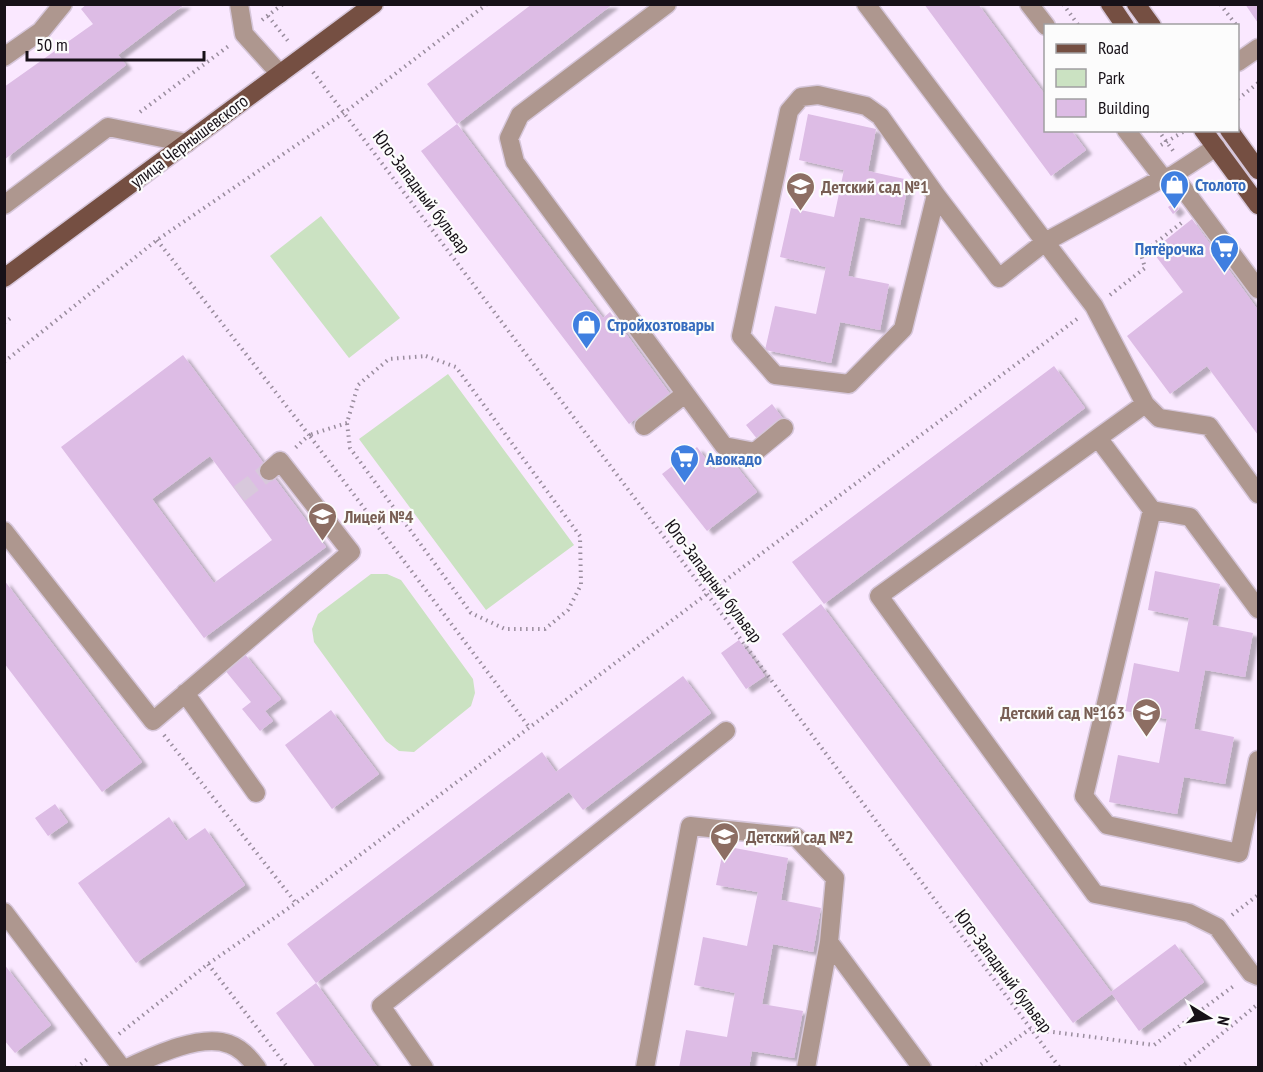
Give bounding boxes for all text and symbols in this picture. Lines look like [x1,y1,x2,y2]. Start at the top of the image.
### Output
scale bar [27,24,204,62]
legend [1044,24,1239,132]
text: 50 m [36,33,68,56]
text: Road [1098,36,1129,59]
text: Park [1098,66,1125,89]
street label: улица Чернышевского [126,89,253,193]
text: Building [1098,96,1150,119]
street label: Юго-Западный бульвар [368,126,476,258]
shop icon: Столото [1158,168,1190,210]
school or university icon: Детский сад №1 [784,170,816,212]
place label: Столото [1195,173,1246,196]
place label: Детский сад №1 [821,175,929,198]
supermarket icon: Пятёрочка [1209,232,1241,274]
place label: Пятёрочка [1135,237,1204,260]
shop icon: Стройхозтовары [570,308,602,350]
place label: Стройхозтовары [607,313,714,336]
supermarket icon: Авокадо [669,442,701,484]
place label: Авокадо [705,447,762,470]
school or university icon: Лицей №4 [307,500,339,542]
place label: Лицей №4 [343,505,414,528]
street label: Юго-Западный бульвар [660,515,768,647]
school or university icon: Детский сад №163 [1130,696,1162,738]
place label: Детский сад №163 [1000,701,1125,724]
school or university icon: Детский сад №2 [709,820,741,862]
place label: Детский сад №2 [746,825,854,848]
street label: Юго-Западный бульвар [950,905,1058,1037]
north arrow [1179,988,1239,1048]
text: N [1213,1015,1234,1027]

